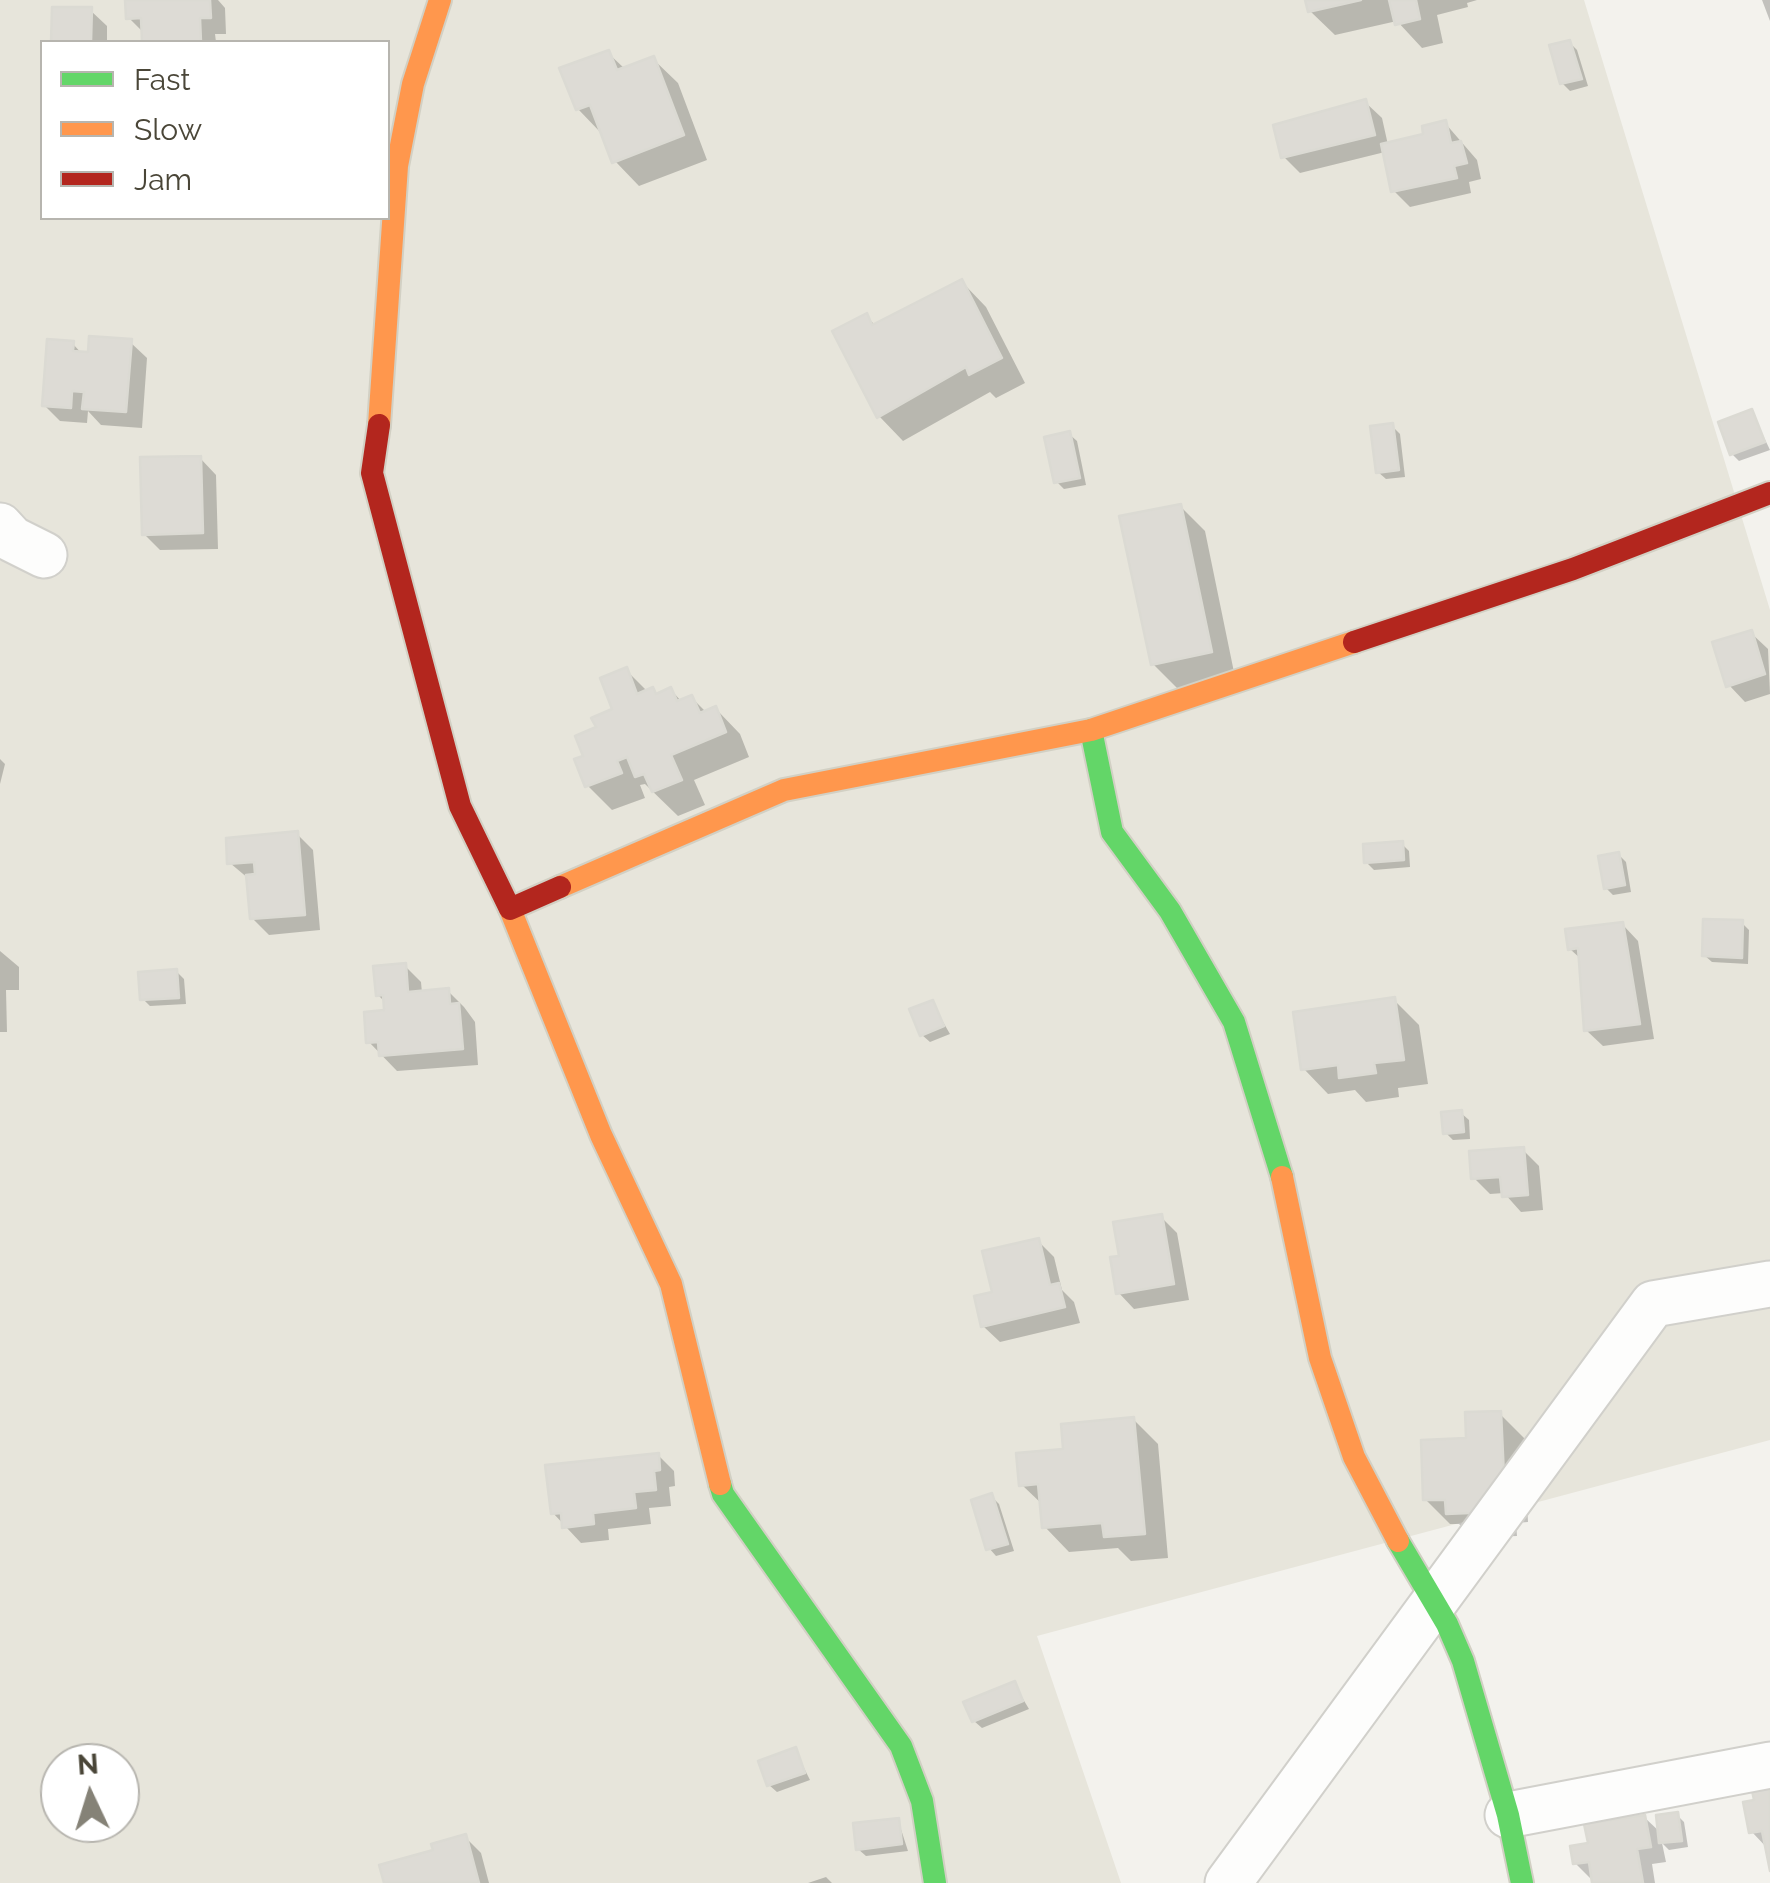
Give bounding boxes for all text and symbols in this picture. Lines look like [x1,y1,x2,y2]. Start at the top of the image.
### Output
legend [40,40,390,220]
text: Fast [134,62,191,97]
text: Slow [134,112,202,147]
text: Jam [134,162,192,197]
north arrow [40,1743,140,1843]
text: N [76,1747,100,1782]

